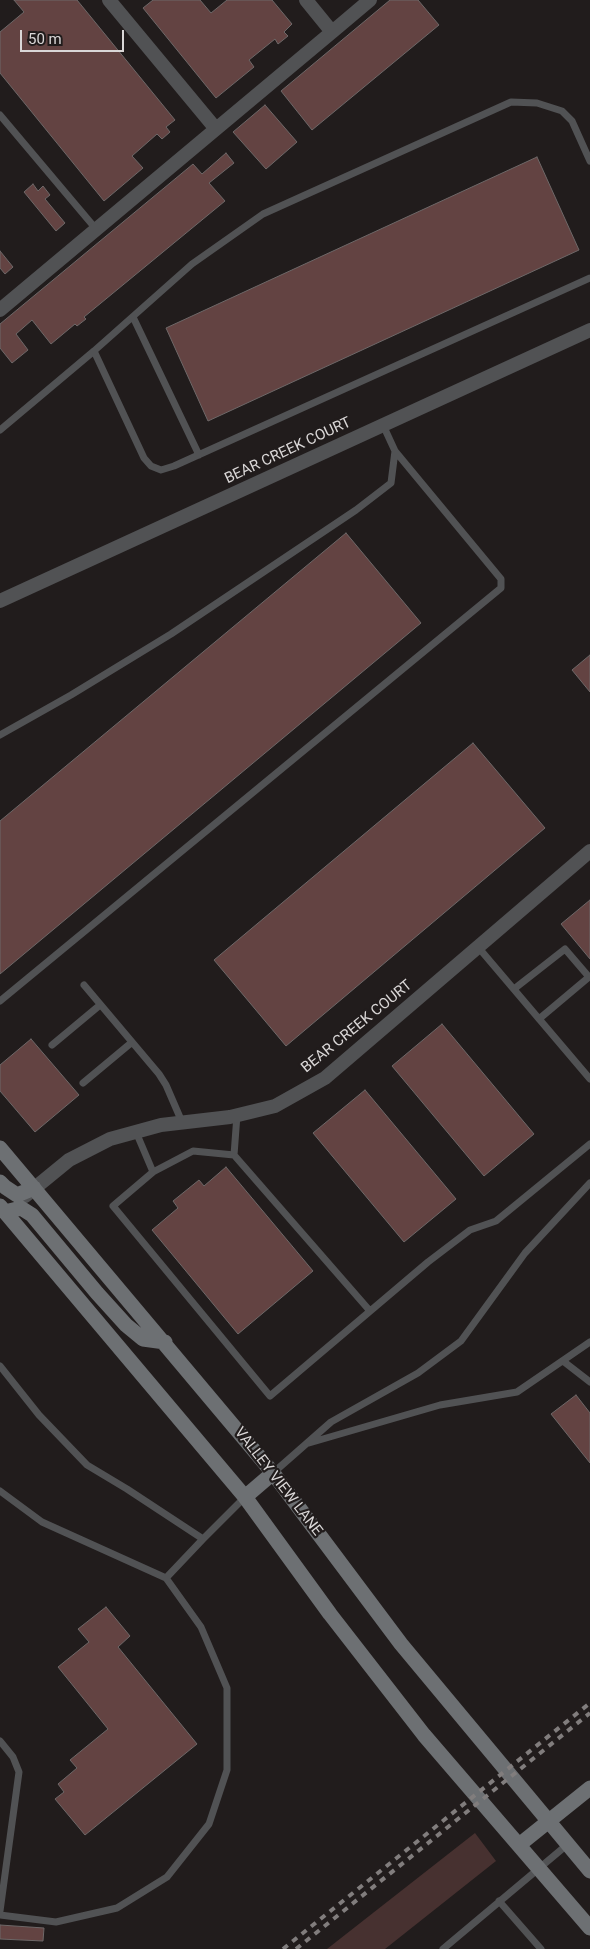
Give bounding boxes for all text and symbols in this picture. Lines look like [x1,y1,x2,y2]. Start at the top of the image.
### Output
scale bar [22,20,126,52]
text: 50 m [28,30,62,48]
street label: BEAR CREEK COURT [222,414,354,488]
street label: BEAR CREEK COURT [298,977,416,1077]
street label: VALLEY VIEW LANE [230,1424,326,1540]

